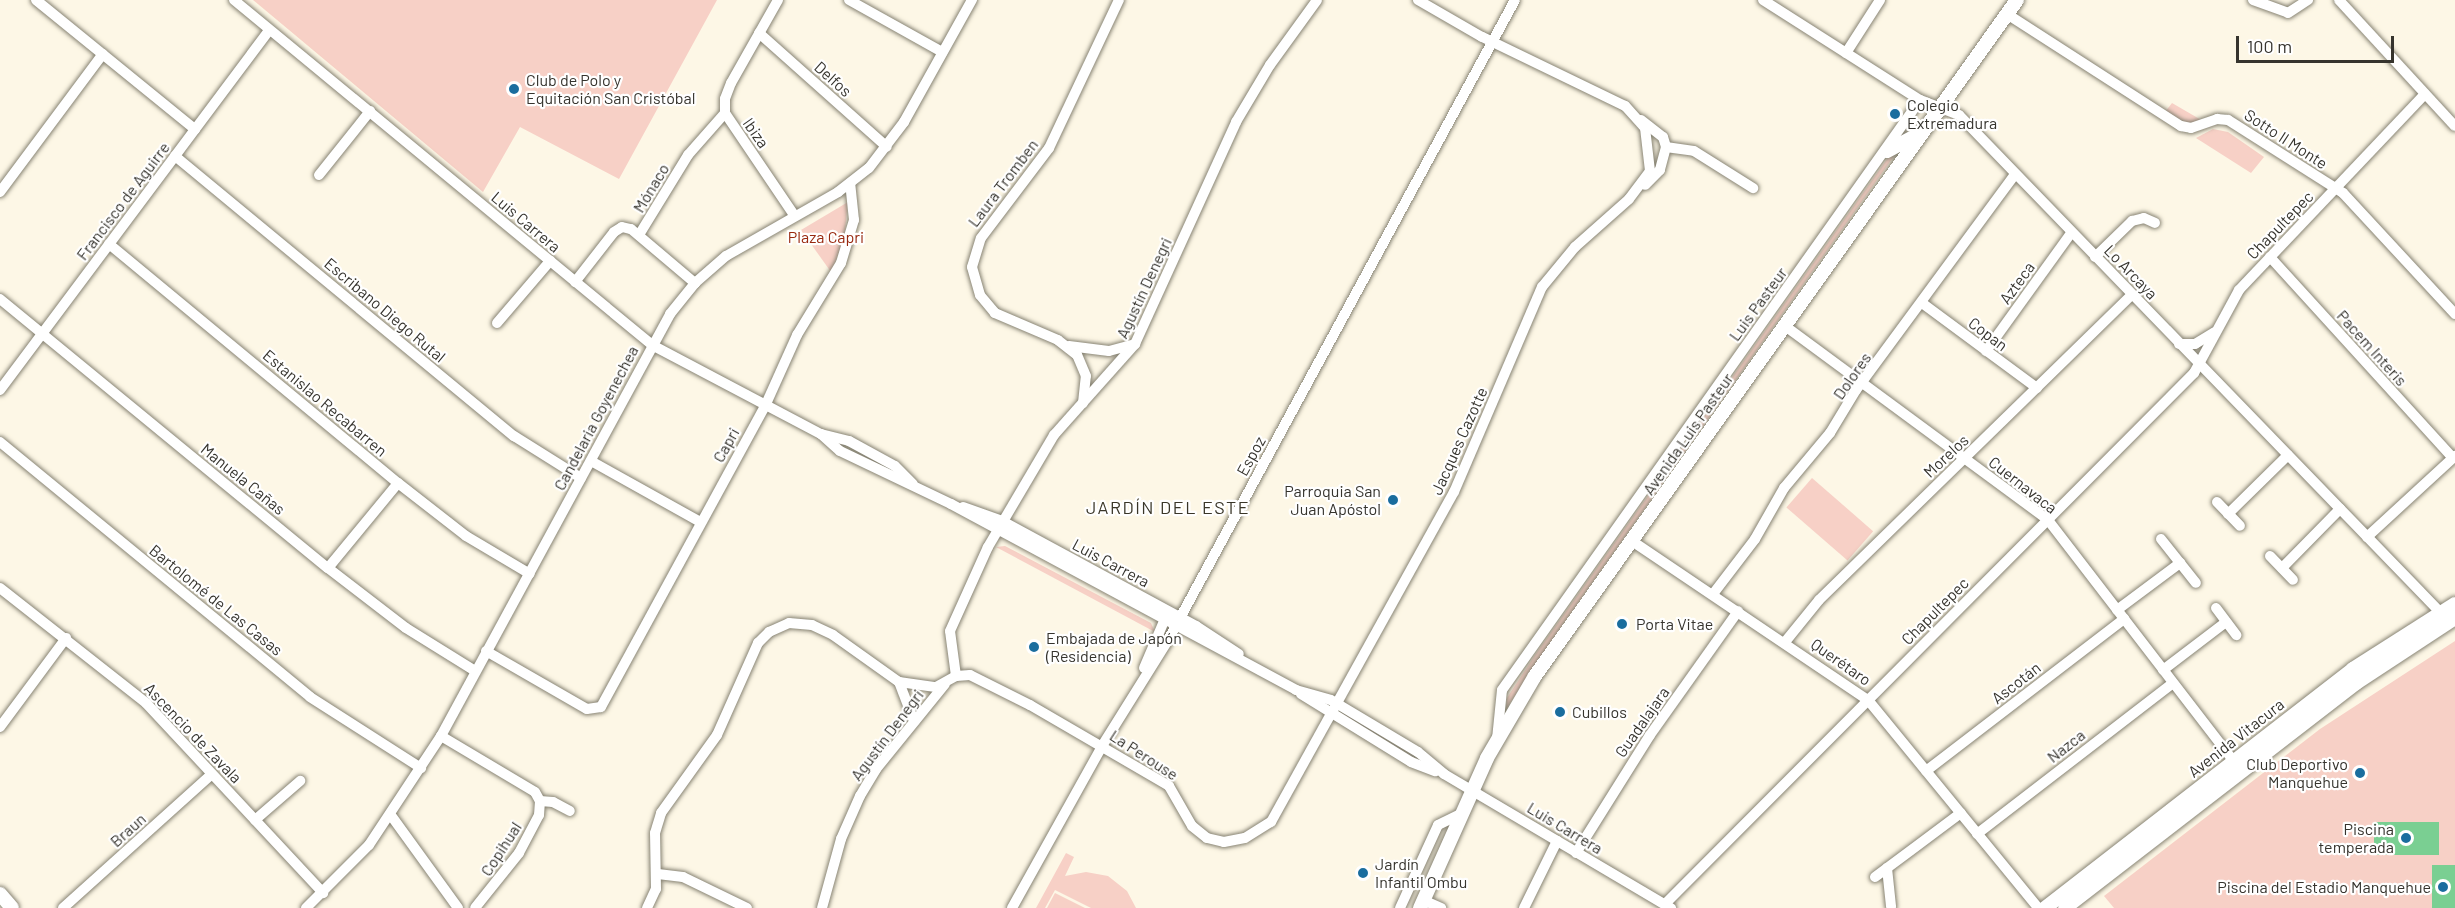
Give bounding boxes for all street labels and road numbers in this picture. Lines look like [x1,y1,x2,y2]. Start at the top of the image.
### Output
street label: Delfos [810,57,856,101]
street label: Sotto Il Monte [2241,105,2331,173]
street label: Ibiza [739,114,773,152]
street label: Laura Tromben [964,135,1042,231]
street label: Francisco de Aguirre [72,138,174,264]
street label: Mónaco [629,160,673,216]
street label: Luis Carrera [487,187,565,257]
street label: Chapultepec [2243,187,2317,263]
street label: Agustín Denegri [1112,234,1176,342]
street label: Lo Arcaya [2100,241,2162,303]
street label: Escribano Diego Rutal [321,254,449,366]
street label: Azteca [1995,258,2039,308]
street label: Luis Pasteur [1725,263,1791,345]
street label: Pacem Interis [2333,306,2411,390]
street label: Copan [1965,313,2011,355]
street label: Candelaria Goyenechea [550,342,642,494]
street label: Estanislao Recabarren [259,346,391,460]
street label: Dolores [1829,349,1875,403]
street label: Avenida Luis Pasteur [1639,369,1737,499]
street label: Jacques Cazotte [1427,384,1491,498]
street label: Capri [709,424,743,466]
street label: Morelos [1920,430,1972,482]
street label: Espoz [1232,433,1270,479]
street label: Manuela Cañas [197,439,289,519]
street label: Cuernavaca [1985,452,2061,518]
street label: Luis Carrera [1069,535,1153,591]
street label: Bartolomé de Las Casas [146,540,286,660]
street label: Chapultepec [1897,573,1973,649]
street label: Querétaro [1807,634,1875,690]
street label: Ascotán [1988,658,2044,708]
street label: Ascencio de Zavala [140,679,246,787]
street label: Guadalajara [1611,683,1673,761]
street label: Agustín Denegri [846,686,928,784]
street label: Avenida Vitacura [2184,695,2288,781]
street label: Nazca [2043,725,2089,767]
street label: La Perouse [1106,726,1182,784]
street label: Luis Carrera [1524,798,1606,858]
street label: Braun [106,809,150,851]
street label: Copihual [477,818,525,880]

